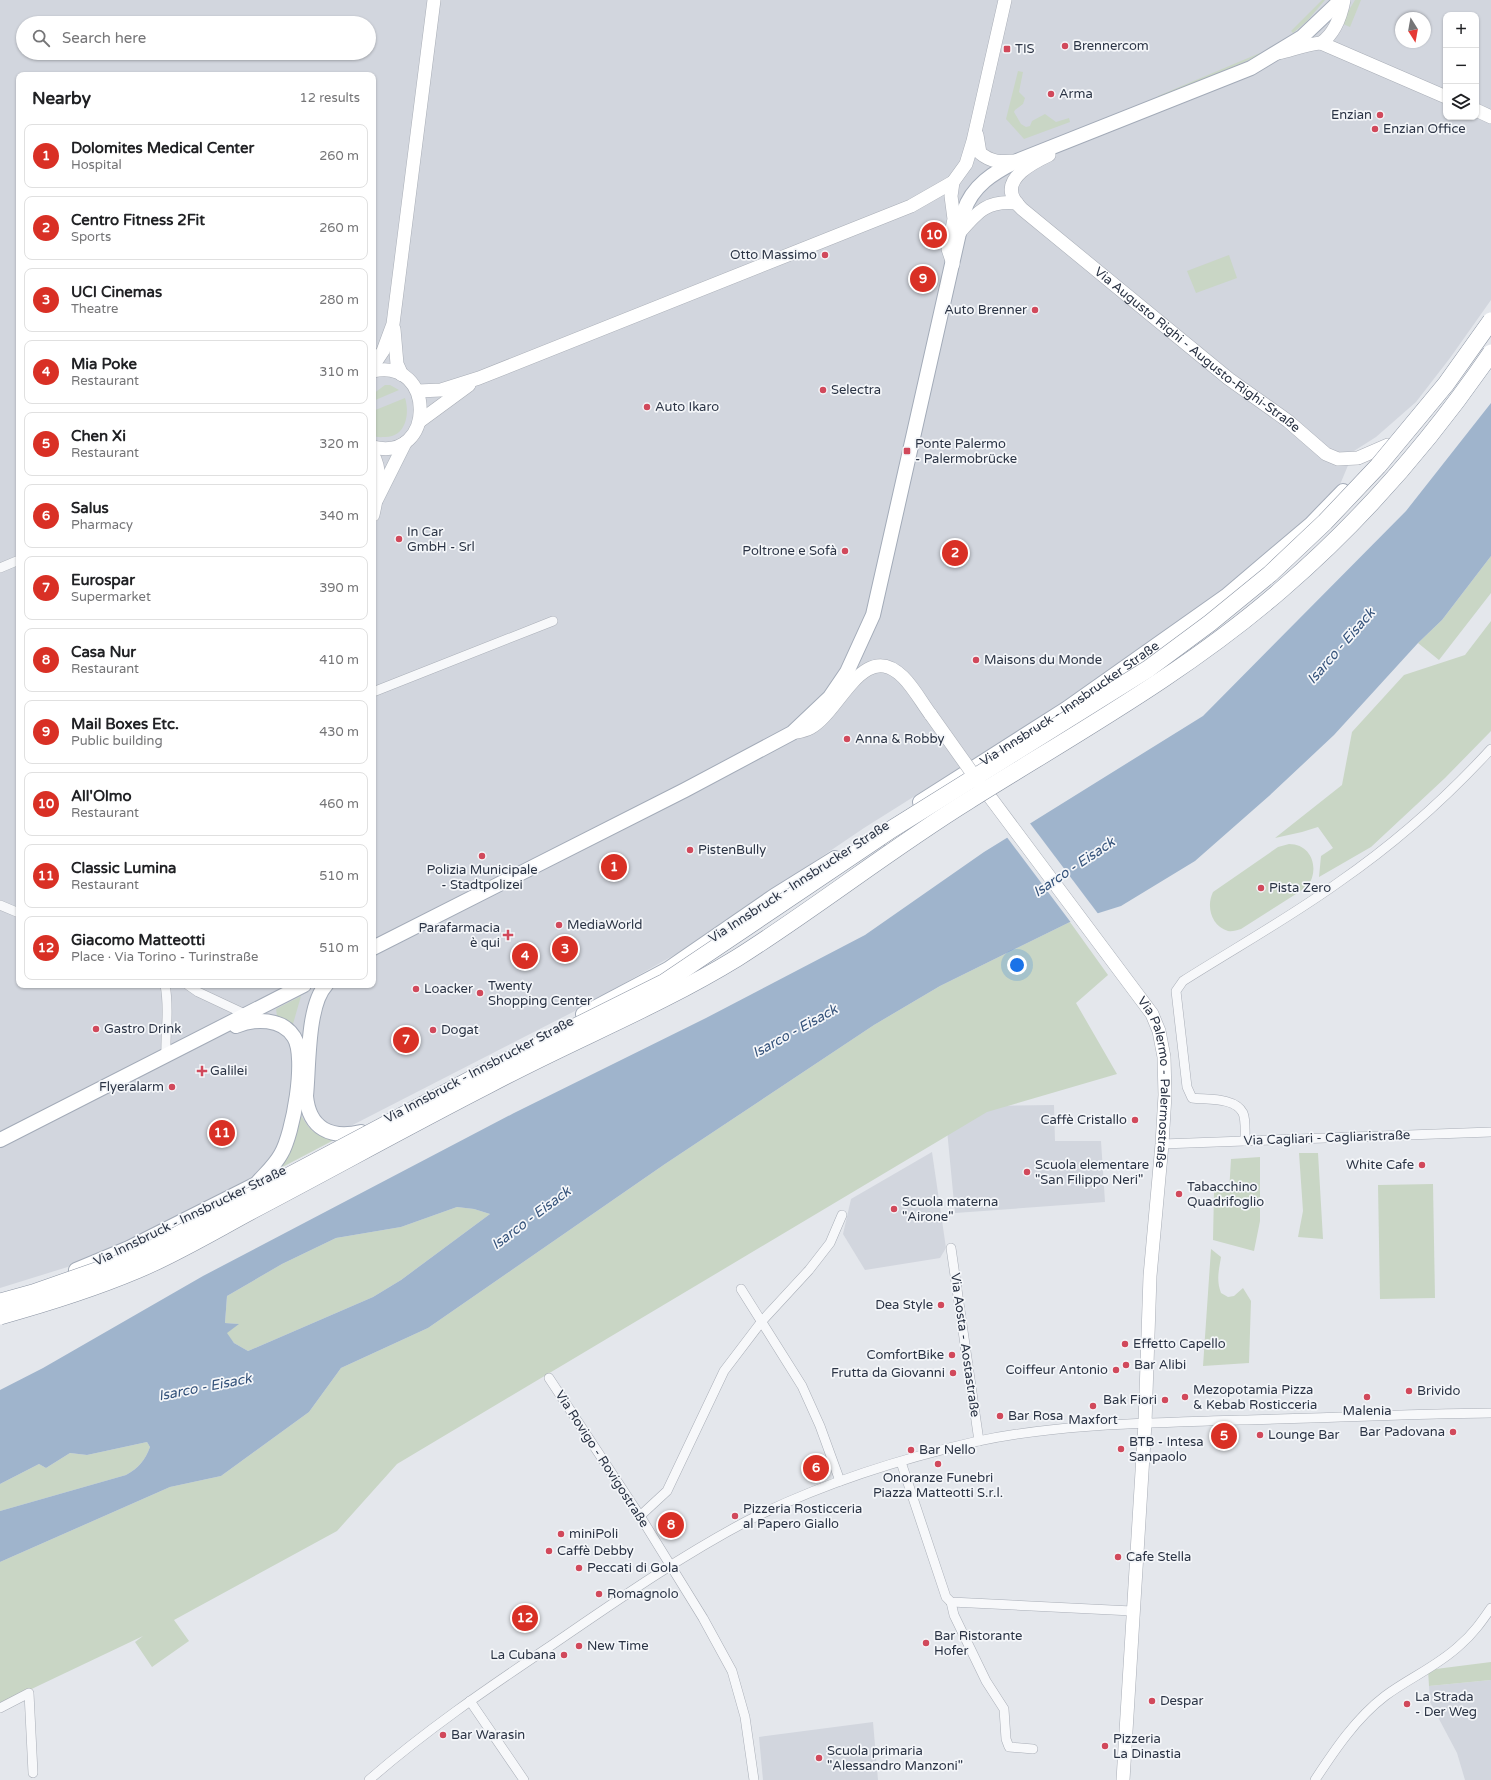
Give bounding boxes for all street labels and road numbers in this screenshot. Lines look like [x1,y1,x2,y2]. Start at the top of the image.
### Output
street label: Via Augusto Righi - Augusto-Righi-Straße [1091,264,1303,436]
street label: Via Innsbruck - Innsbrucker Straße [977,638,1162,770]
street label: Via Innsbruck - Innsbrucker Straße [706,817,892,947]
street label: Via Palermo - Palermostraße [1134,993,1173,1169]
street label: Via Innsbruck - Innsbrucker Straße [382,1013,576,1127]
street label: Via Cagliari - Cagliaristraße [1243,1127,1411,1149]
street label: Via Innsbruck - Innsbrucker Straße [91,1162,289,1270]
street label: Via Aosta - Aostastraße [947,1272,983,1418]
street label: Via Rovigo - Rovigostraße [552,1387,652,1531]

